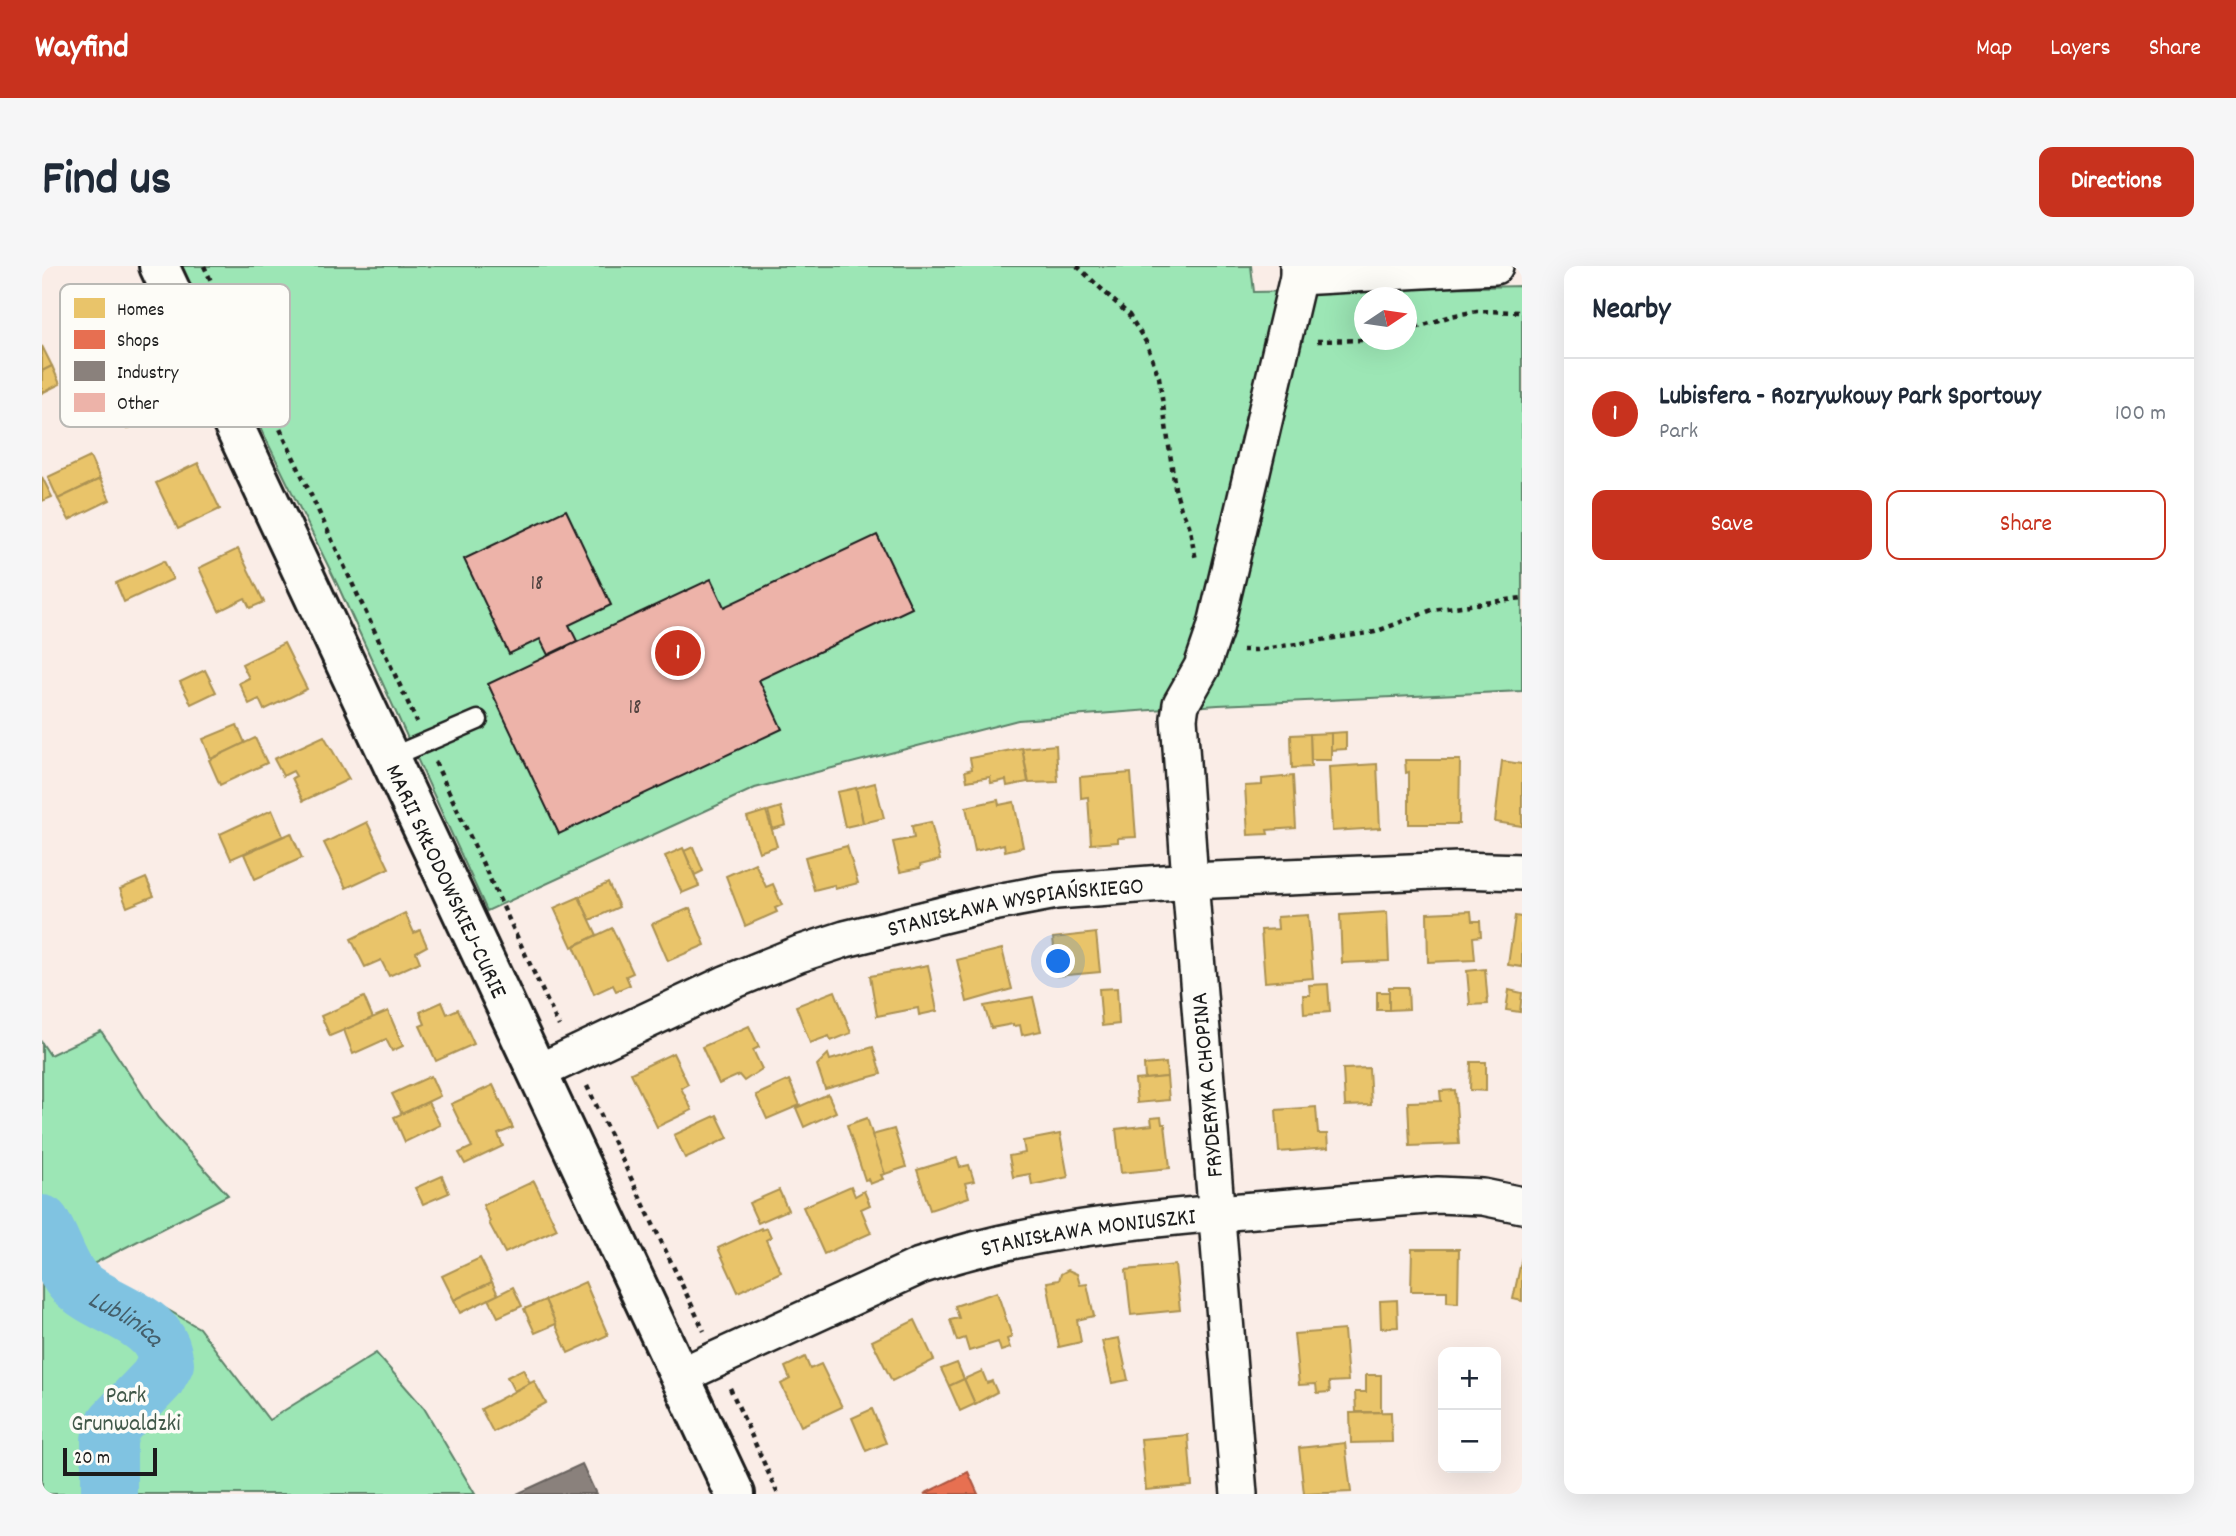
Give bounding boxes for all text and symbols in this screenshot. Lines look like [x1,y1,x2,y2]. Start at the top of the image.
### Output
text: Wayfind [35,26,129,73]
text: Map [1976,32,2012,66]
text: Layers [2050,32,2111,66]
text: Share [2149,32,2201,66]
text: Find us [42,147,171,217]
button: Directions [2039,147,2194,217]
legend [60,284,290,427]
north arrow [1354,287,1417,350]
text: Nearby [1592,290,1670,333]
text: Homes [117,298,165,325]
text: Shops [117,329,159,356]
text: Industry [117,361,179,388]
text: Lubisfera - Rozrywkowy Park Sportowy [1659,379,2041,416]
text: Other [117,392,159,419]
text: 1 [1612,398,1618,431]
text: 100 m [2115,398,2166,431]
text: Park [1659,416,1698,449]
button: Save [1592,490,1872,560]
button: Share [1886,490,2166,560]
house number: 18 [530,570,544,600]
pin: 1 [655,627,701,679]
house number: 18 [628,694,642,724]
street label: MARII SKŁODOWSKIEJ-CURIE [375,759,514,1005]
street label: STANISŁAWA WYSPIAŃSKIEGO [884,870,1145,948]
your location [1041,944,1075,978]
street label: FRYDERYKA CHOPINA [1184,991,1234,1179]
street label: STANISŁAWA MONIUSZKI [977,1201,1198,1268]
water label: Lublinica [80,1282,173,1357]
map controls [1438,1347,1501,1473]
button: + [1438,1347,1501,1410]
park label: Park Grunwaldzki [71,1380,181,1442]
button: − [1438,1410,1501,1473]
scale bar [63,1445,158,1477]
text: 20 m [74,1446,110,1473]

